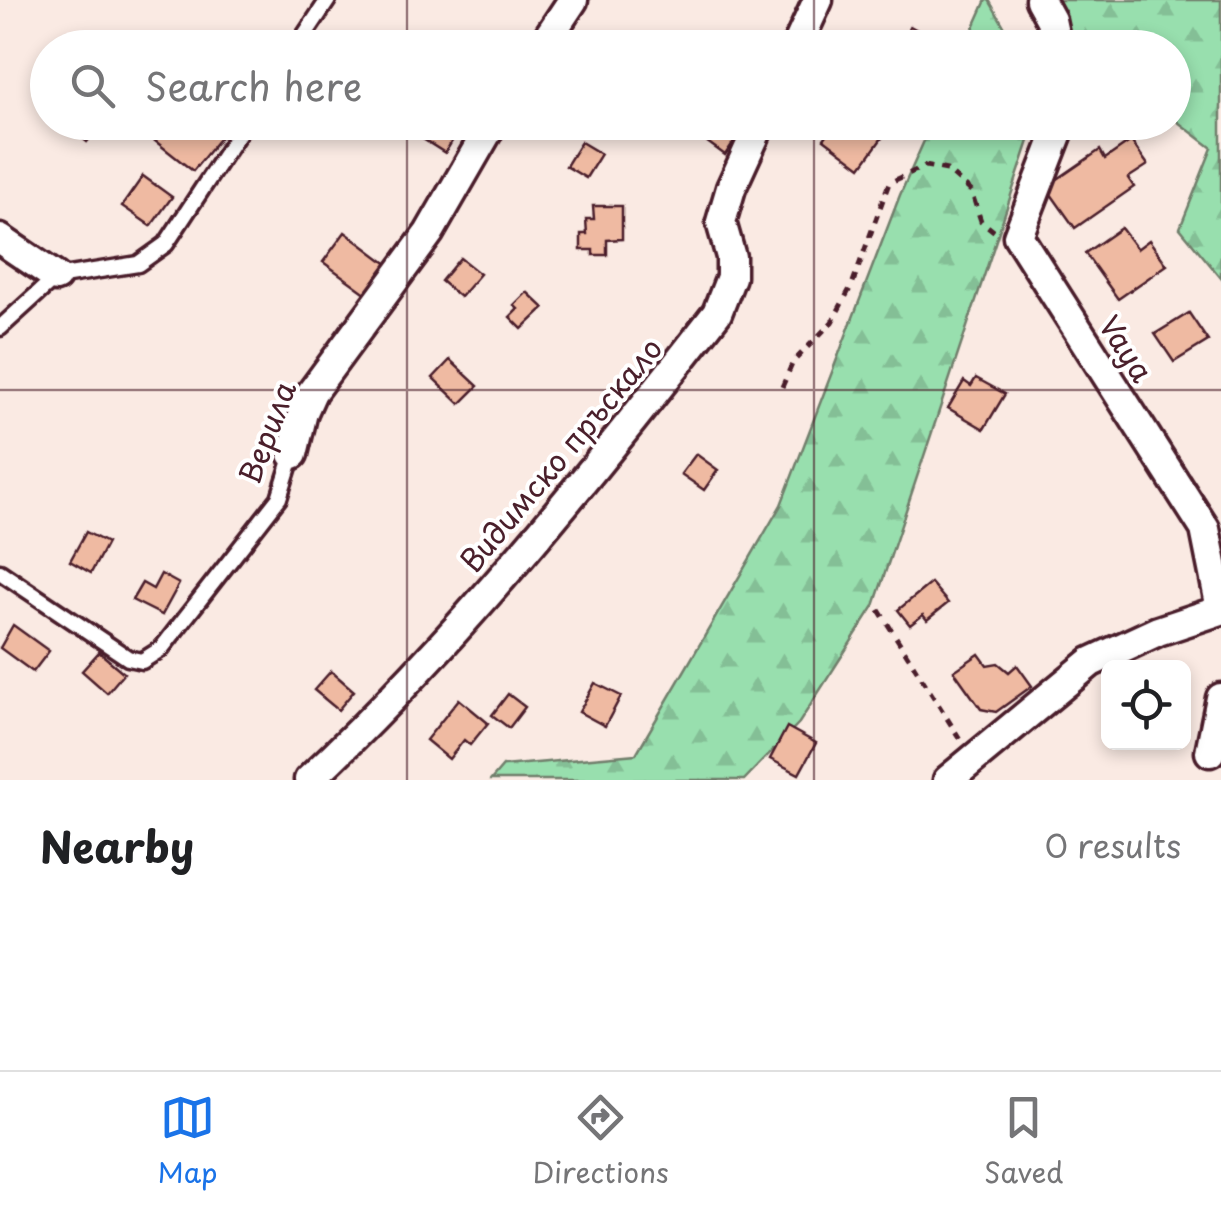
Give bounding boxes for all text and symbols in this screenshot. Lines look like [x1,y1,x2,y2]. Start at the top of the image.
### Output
search box [30,30,1191,140]
text: Search here [145,57,362,114]
icon: search [65,58,120,113]
street label: Vaya [1089,306,1165,390]
street label: Видимско пръскало [448,327,672,581]
street label: Верила [226,374,306,490]
map controls [1101,660,1191,750]
button: locate [1101,660,1191,750]
text: Nearby [40,814,194,877]
text: 0 results [1045,821,1181,869]
tab: Map [158,1090,217,1193]
tab: Directions [533,1090,669,1193]
tab: Saved [984,1090,1063,1193]

